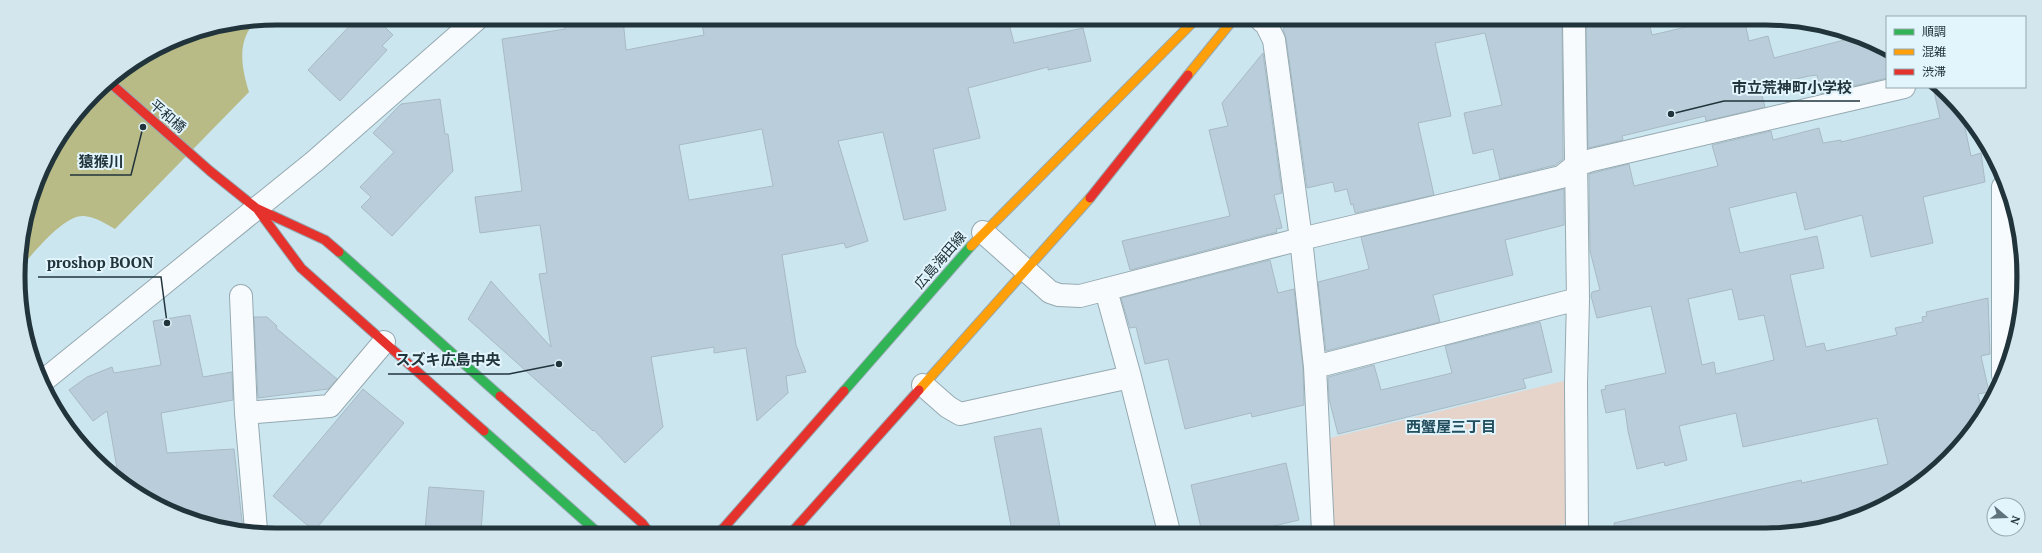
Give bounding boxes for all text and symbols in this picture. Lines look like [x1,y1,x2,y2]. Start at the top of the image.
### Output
legend [1886,16,2026,88]
text: 順調 [1922,24,1946,39]
text: 混雑 [1922,44,1946,59]
text: 渋滞 [1922,64,1946,79]
callout: 市立荒神町小学校 [1724,74,1860,101]
text: 市立荒神町小学校 [1732,77,1852,97]
street label: 平和橋 [146,95,190,137]
callout: 猿猴川 [70,148,131,175]
text: 猿猴川 [78,151,124,171]
street label: 広島海田線 [909,227,970,292]
callout: proshop BOON [38,250,161,277]
text: proshop BOON [47,252,154,272]
callout: スズキ広島中央 [388,347,509,374]
text: スズキ広島中央 [395,349,501,369]
district label: 西蟹屋三丁目 [1406,416,1496,436]
north arrow [1986,497,2026,537]
text: N [2007,514,2023,527]

